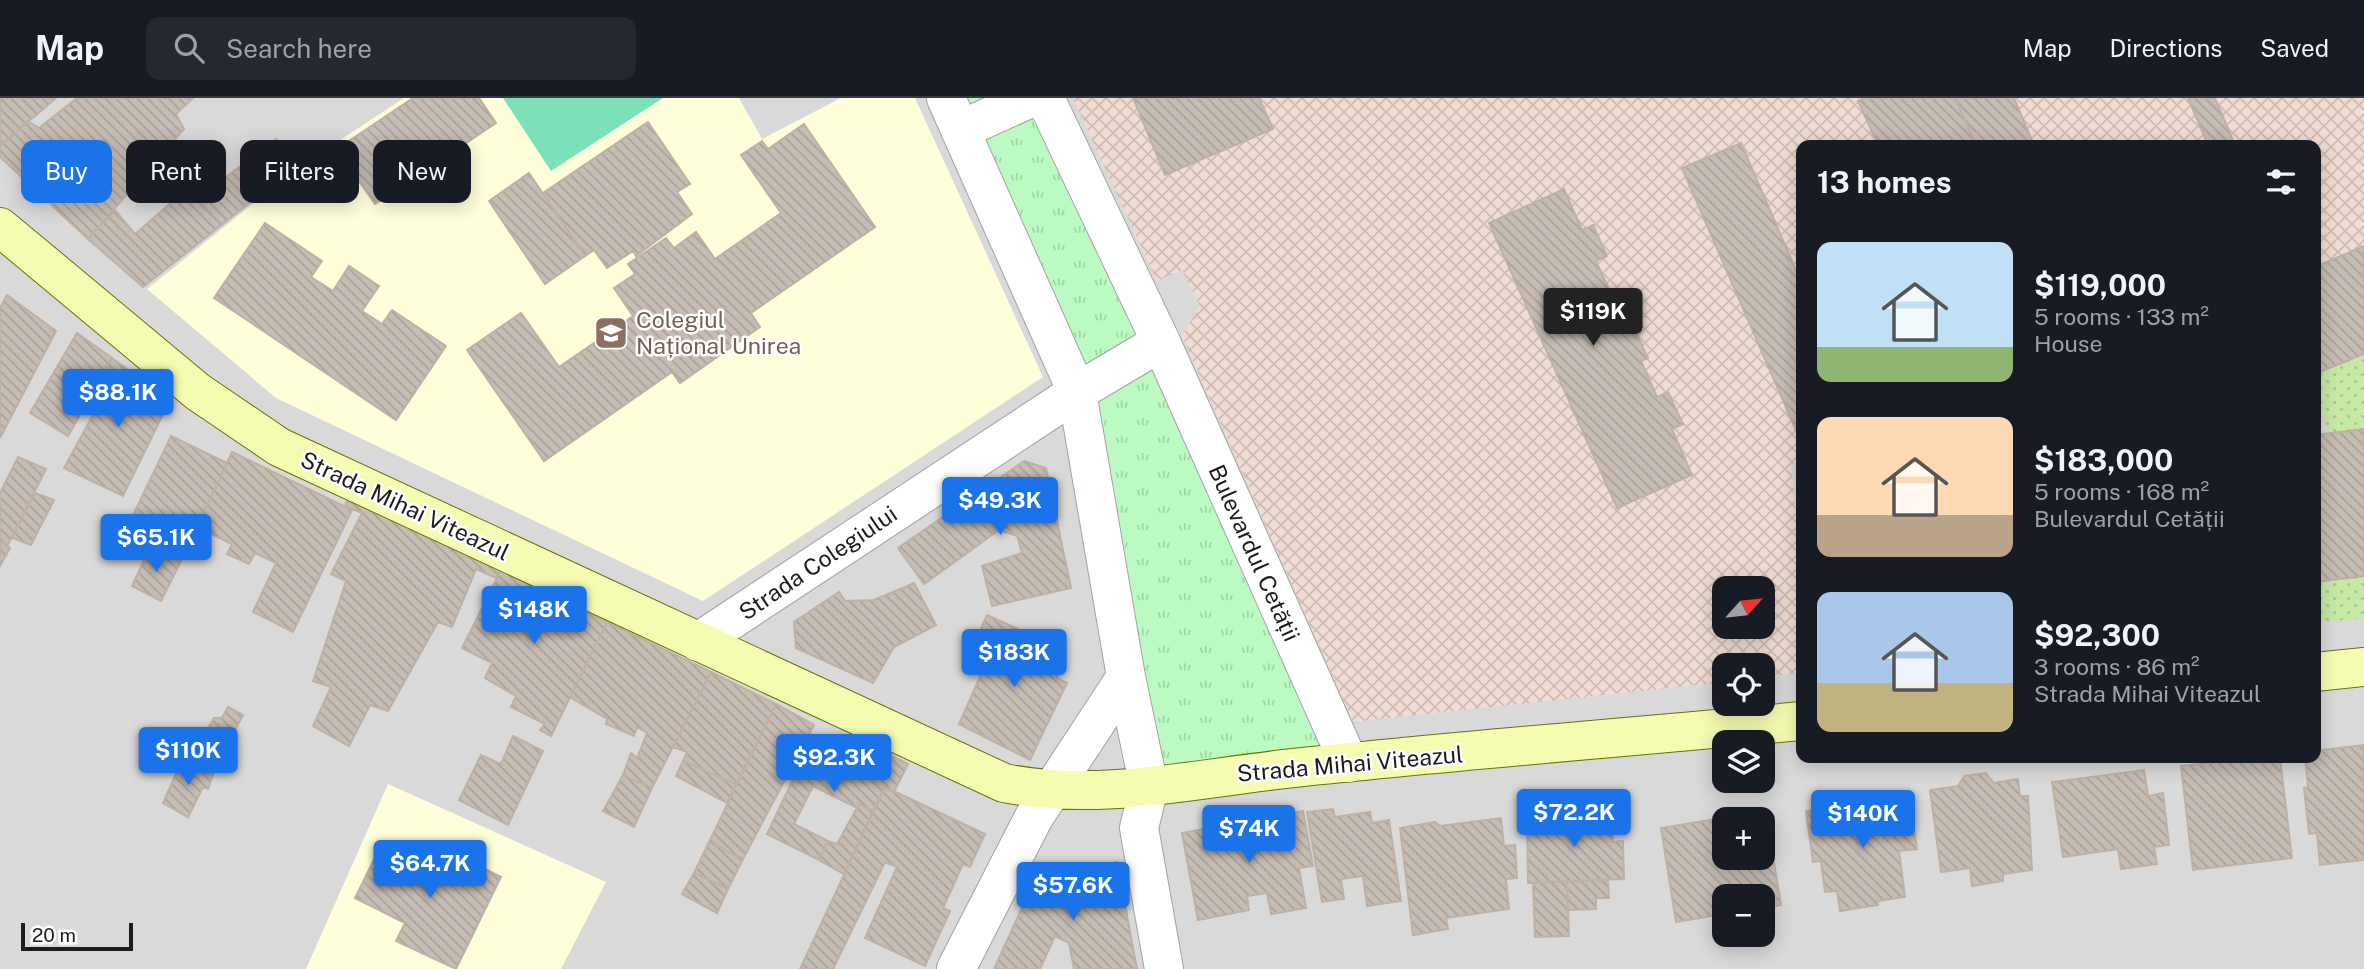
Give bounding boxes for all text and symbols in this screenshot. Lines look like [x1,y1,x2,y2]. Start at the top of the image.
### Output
search box [146,17,636,80]
text: Map [35,29,104,67]
icon: search [170,29,208,67]
text: Search here [226,33,372,64]
text: Map [2023,34,2072,62]
text: Directions [2110,34,2222,62]
text: Saved [2260,34,2329,62]
chip: Buy [21,140,112,203]
chip: Rent [126,140,226,203]
chip: Filters [240,140,359,203]
chip: New [373,140,471,203]
icon: filters [2262,163,2300,201]
text: 13 homes [1817,164,1952,200]
text: $119,000 [2034,267,2166,303]
icon: home [1873,270,1957,354]
pin: $119K [1544,288,1642,348]
text: $119K [1560,297,1627,324]
text: 5 rooms · 133 m² [2034,303,2209,330]
place label: Colegiul Național Unirea [636,306,801,359]
school or university icon: Colegiul Național Unirea [592,314,630,352]
text: House [2034,330,2102,357]
pin: $88.1K [61,370,175,429]
text: $88.1K [79,378,157,405]
text: $183,000 [2034,442,2173,478]
street label: Strada Mihai Viteazul [297,445,514,566]
icon: home [1873,445,1957,529]
street label: Bulevardul Cetății [1203,460,1306,645]
pin: $49.3K [943,478,1057,537]
text: 5 rooms · 168 m² [2034,478,2209,505]
text: $49.3K [958,486,1042,513]
street label: Strada Colegiului [734,500,902,625]
text: Bulevardul Cetății [2034,505,2225,532]
pin: $65.1K [99,514,213,574]
text: $65.1K [117,523,195,550]
north arrow [1712,576,1774,639]
map controls [1712,576,1775,947]
pin: $148K [485,587,583,646]
text: $148K [498,595,570,622]
text: $92,300 [2034,617,2160,653]
icon: home [1873,620,1957,704]
pin: $183K [965,630,1063,689]
text: $183K [978,638,1050,665]
button: locate [1712,653,1775,716]
text: 3 rooms · 86 m² [2034,653,2200,680]
text: Strada Mihai Viteazul [2034,680,2261,707]
pin: $110K [139,728,237,787]
button: layers [1712,730,1775,793]
pin: $92.3K [777,734,891,794]
text: $110K [155,736,221,763]
street label: Strada Mihai Viteazul [1236,740,1464,787]
text: $92.3K [792,743,876,770]
pin: $72.2K [1517,790,1631,849]
pin: $140K [1814,790,1912,850]
text: $72.2K [1533,798,1615,825]
text: $140K [1827,799,1899,826]
pin: $74K [1208,806,1290,865]
button: + [1712,807,1775,870]
text: $74K [1218,814,1280,841]
pin: $64.7K [373,840,487,900]
text: $64.7K [389,849,471,876]
pin: $57.6K [1016,862,1130,922]
text: $57.6K [1033,871,1113,898]
button: − [1712,884,1775,947]
scale bar [21,920,133,952]
text: 20 m [32,924,76,946]

